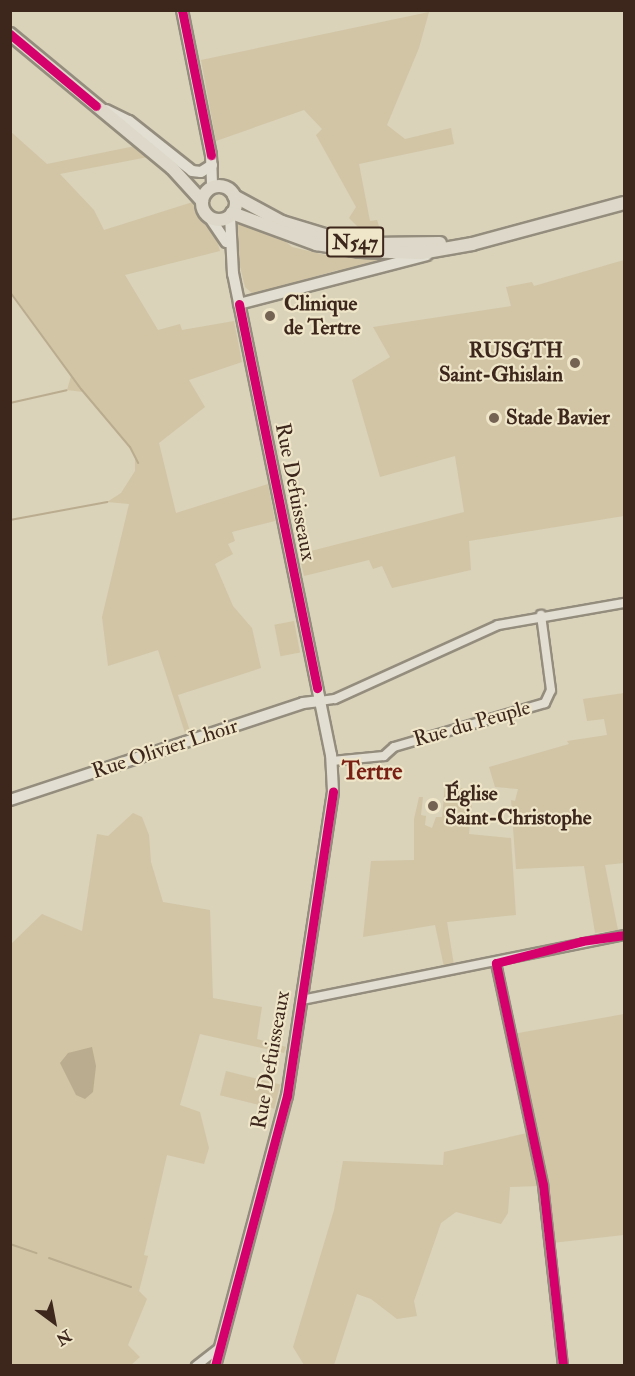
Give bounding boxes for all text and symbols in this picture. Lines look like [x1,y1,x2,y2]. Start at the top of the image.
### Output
road number: N547 [325,225,385,259]
place label: Clinique de Tertre [284,291,360,341]
marker: Clinique de Tertre [261,307,279,325]
place label: RUSGTH Saint-Ghislain [439,338,563,388]
marker: RUSGTH Saint-Ghislain [568,356,582,370]
place label: Stade Bavier [506,405,610,431]
marker: Stade Bavier [487,411,501,425]
street label: Rue Defuisseaux [269,421,321,563]
street label: Rue du Peuple [411,695,533,753]
street label: Rue Olivier Lhoir [89,714,241,784]
district label: Tertre [342,758,402,786]
place label: Église Saint-Christophe [445,781,591,831]
marker: Église Saint-Christophe [426,799,440,813]
street label: Rue Defuisseaux [246,989,296,1131]
north arrow [24,1292,84,1352]
text: N [52,1325,75,1350]

